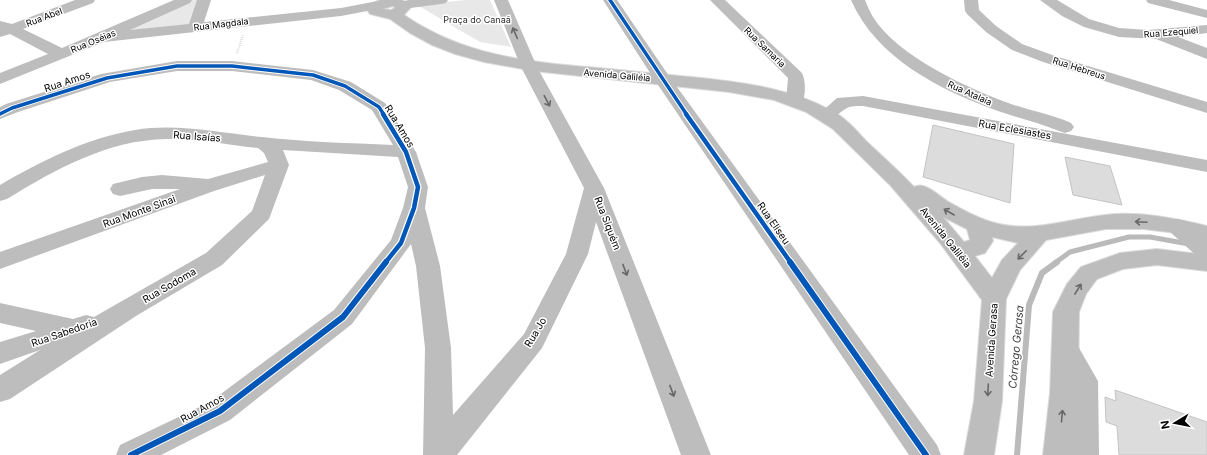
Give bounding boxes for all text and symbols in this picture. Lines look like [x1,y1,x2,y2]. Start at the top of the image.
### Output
street label: Rua Abel [24,5,64,29]
park label: Praça do Canaã [443,14,511,25]
street label: Rua Magdala [193,15,249,33]
street label: Rua Ezequiel [1143,24,1199,40]
street label: Rua Samaria [742,25,788,69]
street label: Rua Oséias [69,27,117,55]
one-way arrow [511,28,518,40]
street label: Rua Hebreus [1051,54,1107,82]
street label: Avenida Galiléia [583,67,651,83]
street label: Rua Amos [42,68,92,94]
street label: Rua Atalaia [946,78,994,108]
one-way arrow [544,95,552,107]
street label: Rua Amos [383,102,417,150]
street label: Rua Eclesiastes [978,117,1052,141]
street label: Rua Isaías [173,128,221,144]
street label: Rua Monte Sinai [101,192,177,230]
street label: Rua Siquém [592,195,624,251]
street label: Rua Eliseu [755,200,793,246]
street label: Avenida Galiléia [918,204,974,270]
one-way arrow [943,207,955,215]
one-way arrow [1135,219,1148,226]
one-way arrow [1017,250,1027,260]
one-way arrow [622,263,630,275]
street label: Rua Sodoma [140,265,198,305]
one-way arrow [1074,283,1082,295]
street label: Avenida Gerasa [982,303,1000,377]
water label: Córrego Gerasa [1005,305,1027,389]
street label: Rua Sabedoria [30,315,98,349]
street label: Rua Jo [521,315,549,349]
one-way arrow [985,383,992,396]
one-way arrow [668,385,676,397]
street label: Rua Amos [178,391,226,425]
north arrow [1155,403,1195,443]
one-way arrow [1058,410,1065,423]
text: N [1158,419,1173,430]

